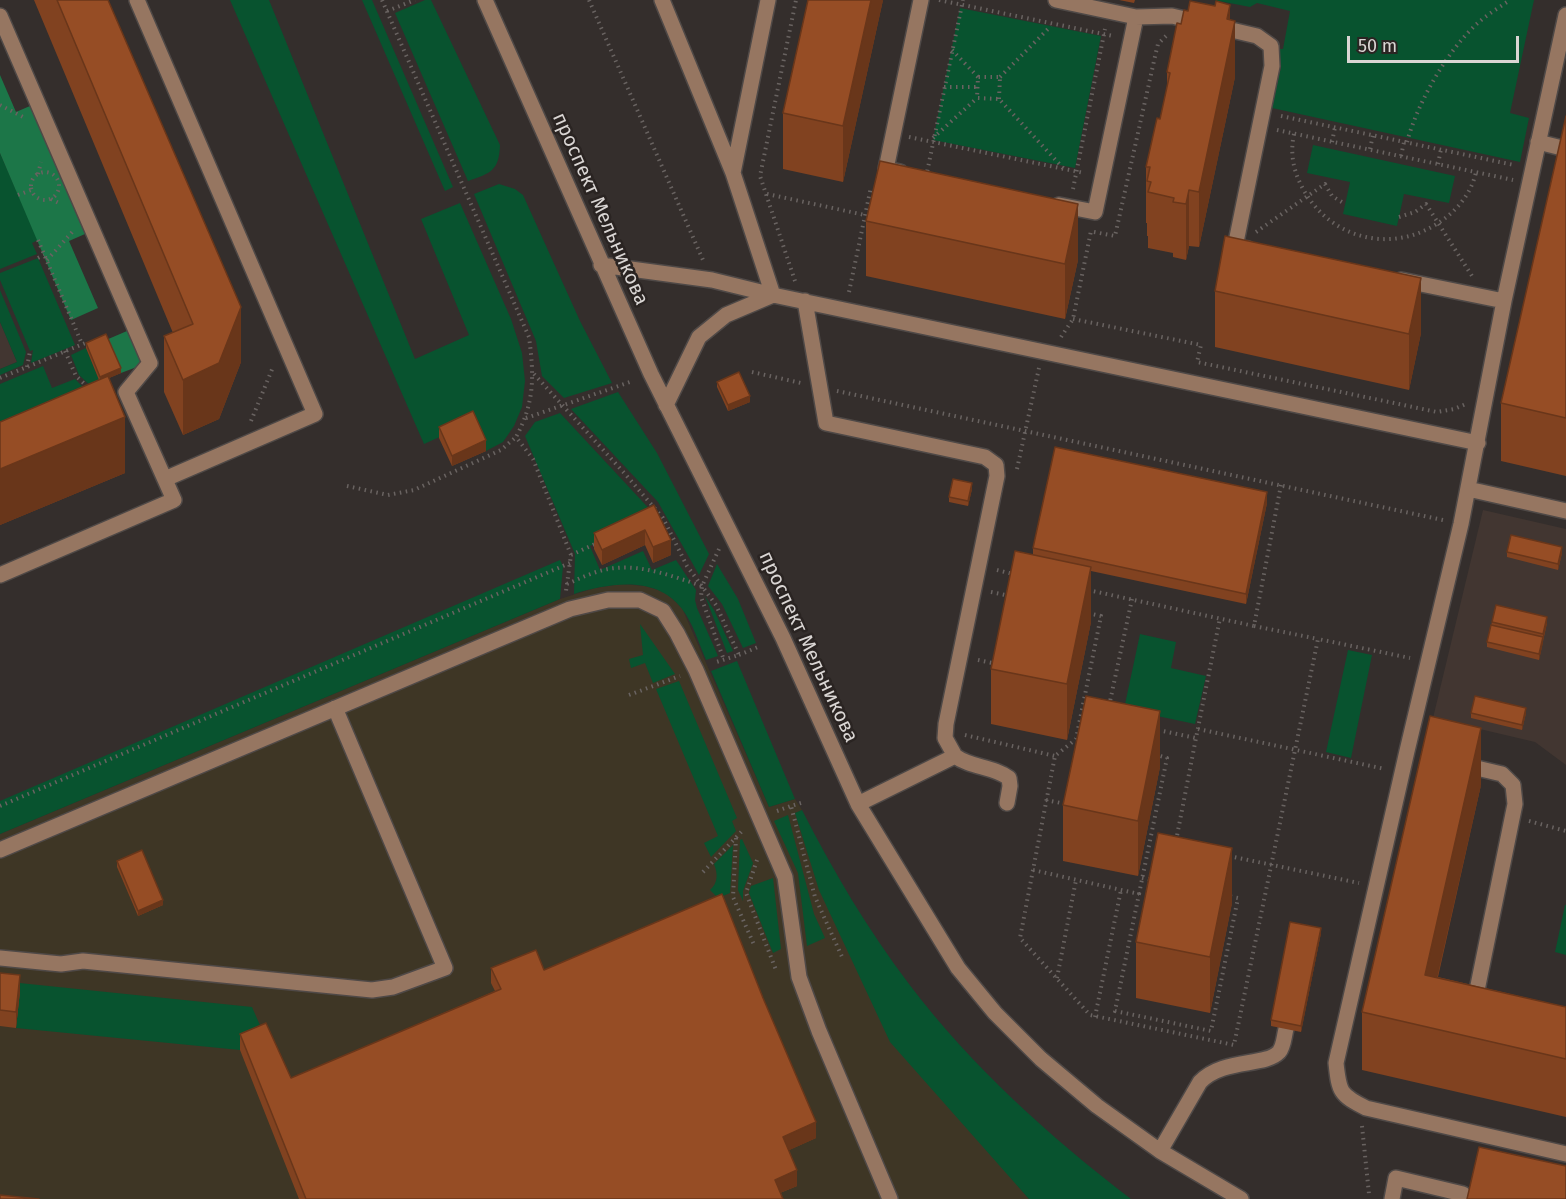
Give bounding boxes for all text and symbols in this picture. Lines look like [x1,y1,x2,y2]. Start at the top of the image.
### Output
scale bar [1350,24,1522,62]
text: 50 m [1358,35,1397,57]
street label: проспект Мельникова [547,109,653,309]
street label: проспект Мельникова [753,548,863,746]

